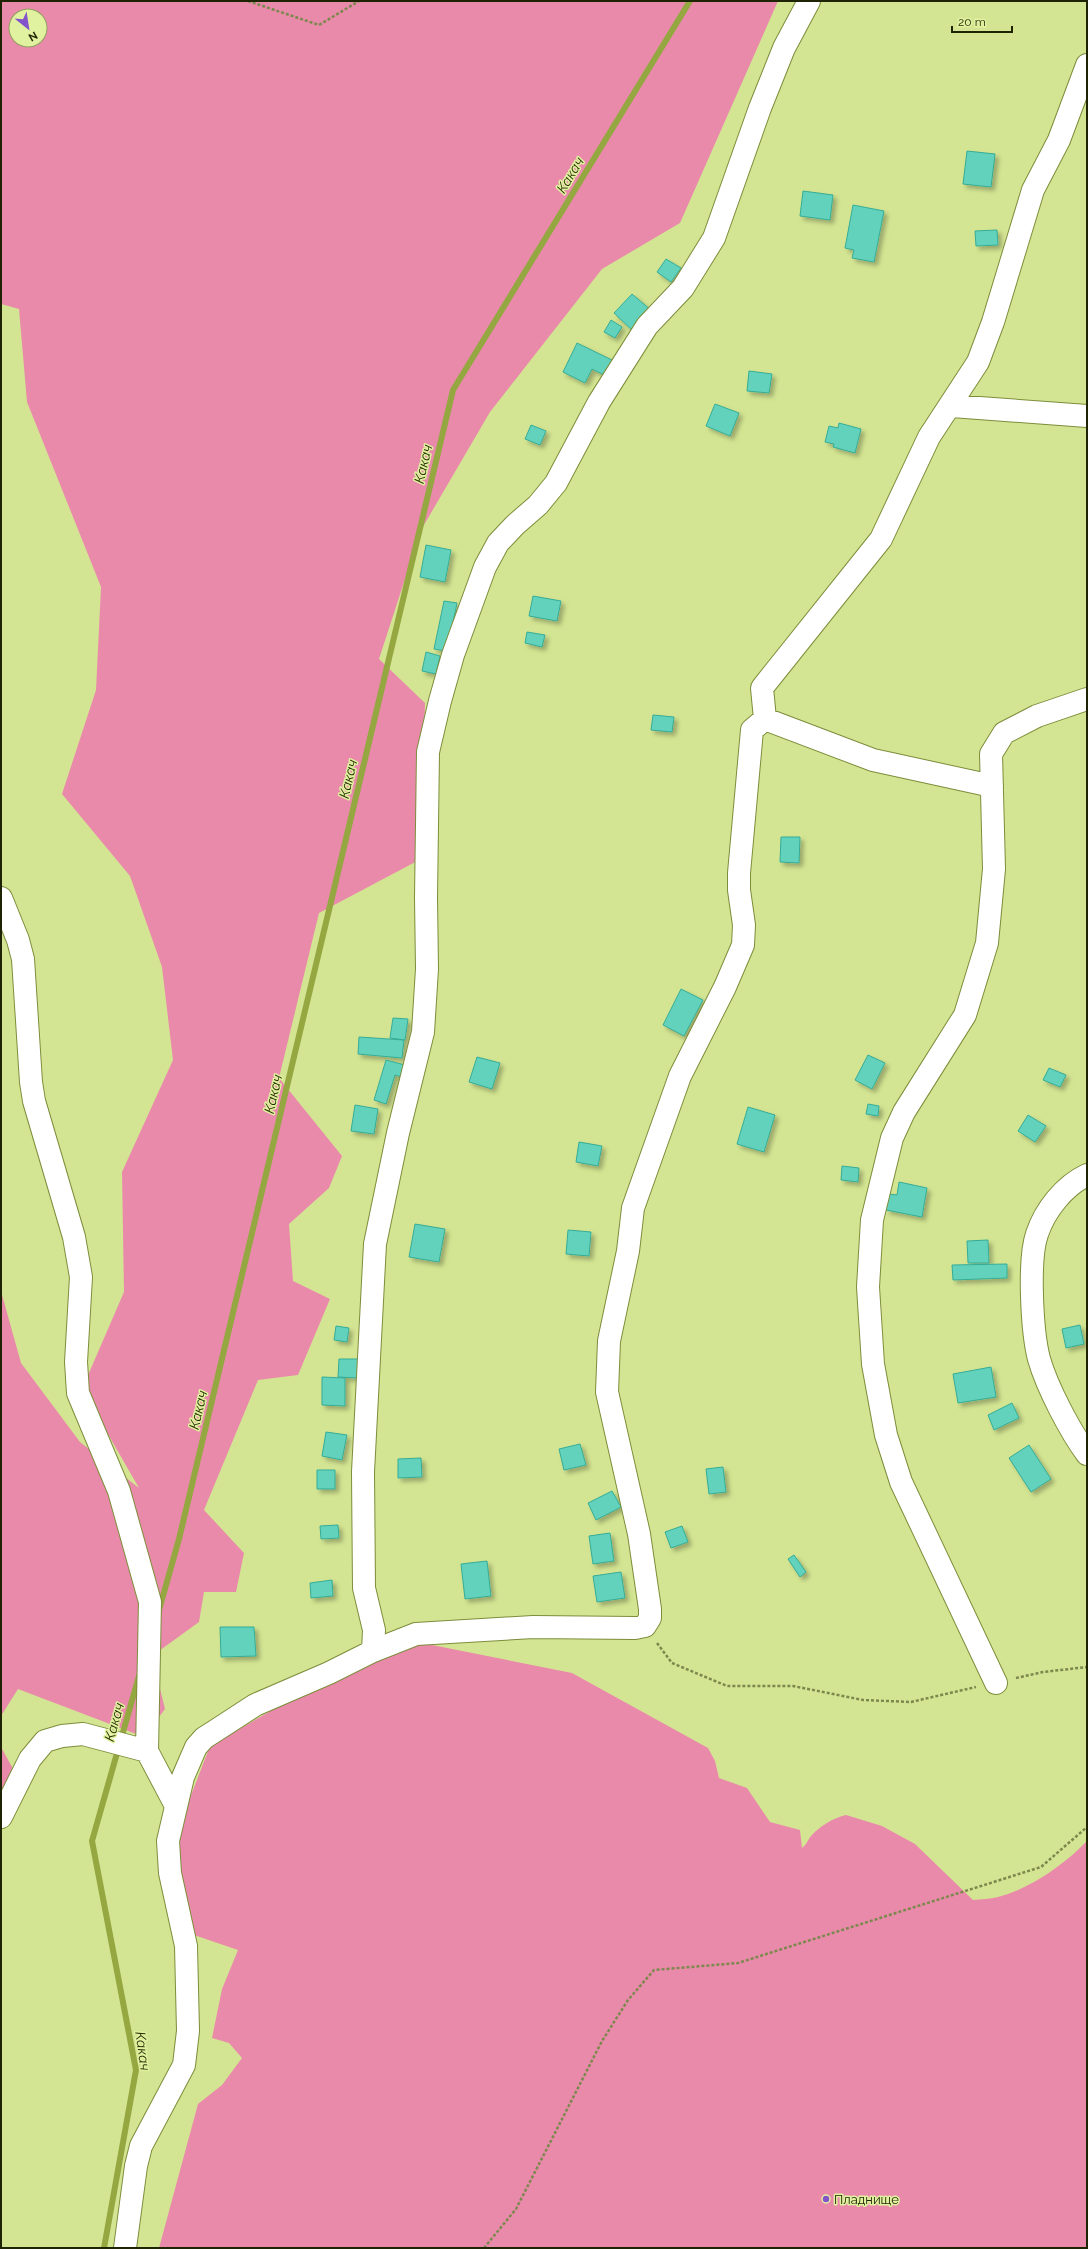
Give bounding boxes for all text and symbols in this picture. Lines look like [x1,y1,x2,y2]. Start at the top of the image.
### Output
north arrow [8,8,48,48]
scale bar [952,8,1012,34]
text: 20 m [958,15,986,29]
text: N [26,28,40,44]
water label: Какач [553,154,587,196]
water label: Какач [411,443,435,485]
water label: Какач [336,758,360,800]
water label: Какач [261,1073,285,1115]
water label: Какач [186,1389,210,1431]
water label: Какач [101,1701,127,1743]
water label: Какач [132,2031,154,2071]
place label: Пладнище [834,2192,899,2207]
marker: Пладнище [821,2194,831,2204]

